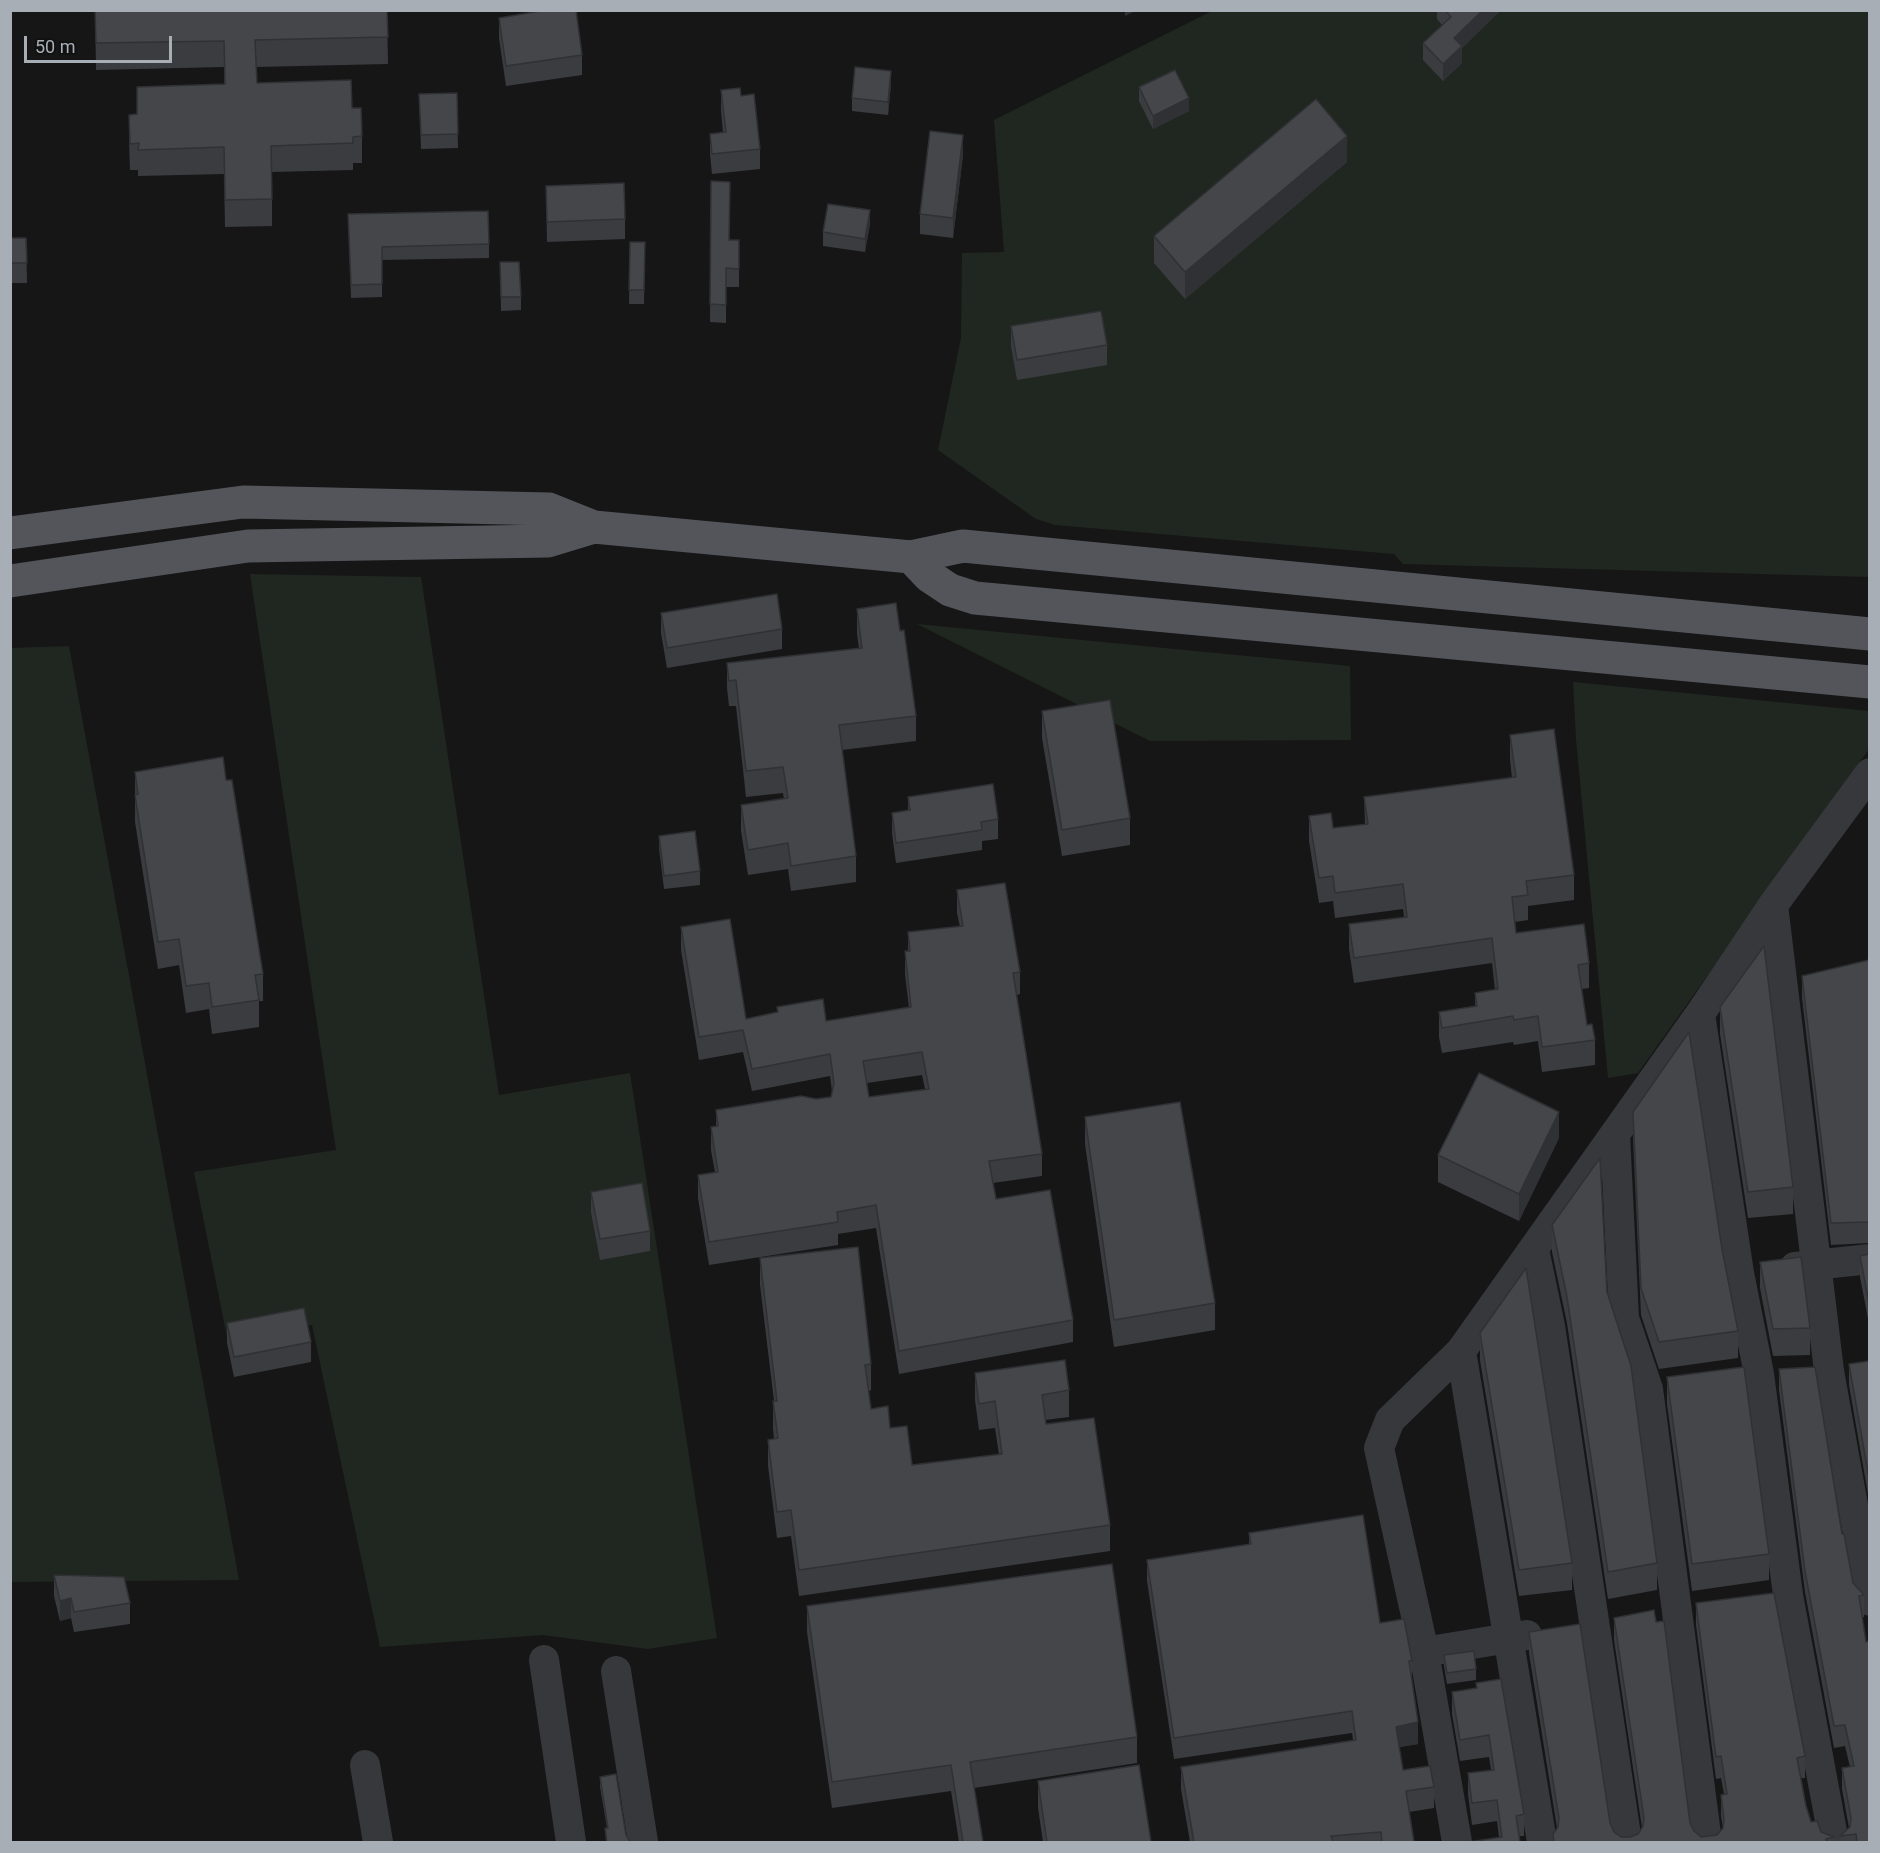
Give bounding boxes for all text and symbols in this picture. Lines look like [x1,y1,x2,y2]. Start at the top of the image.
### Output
scale bar [27,24,176,62]
text: 50 m [35,36,75,57]

